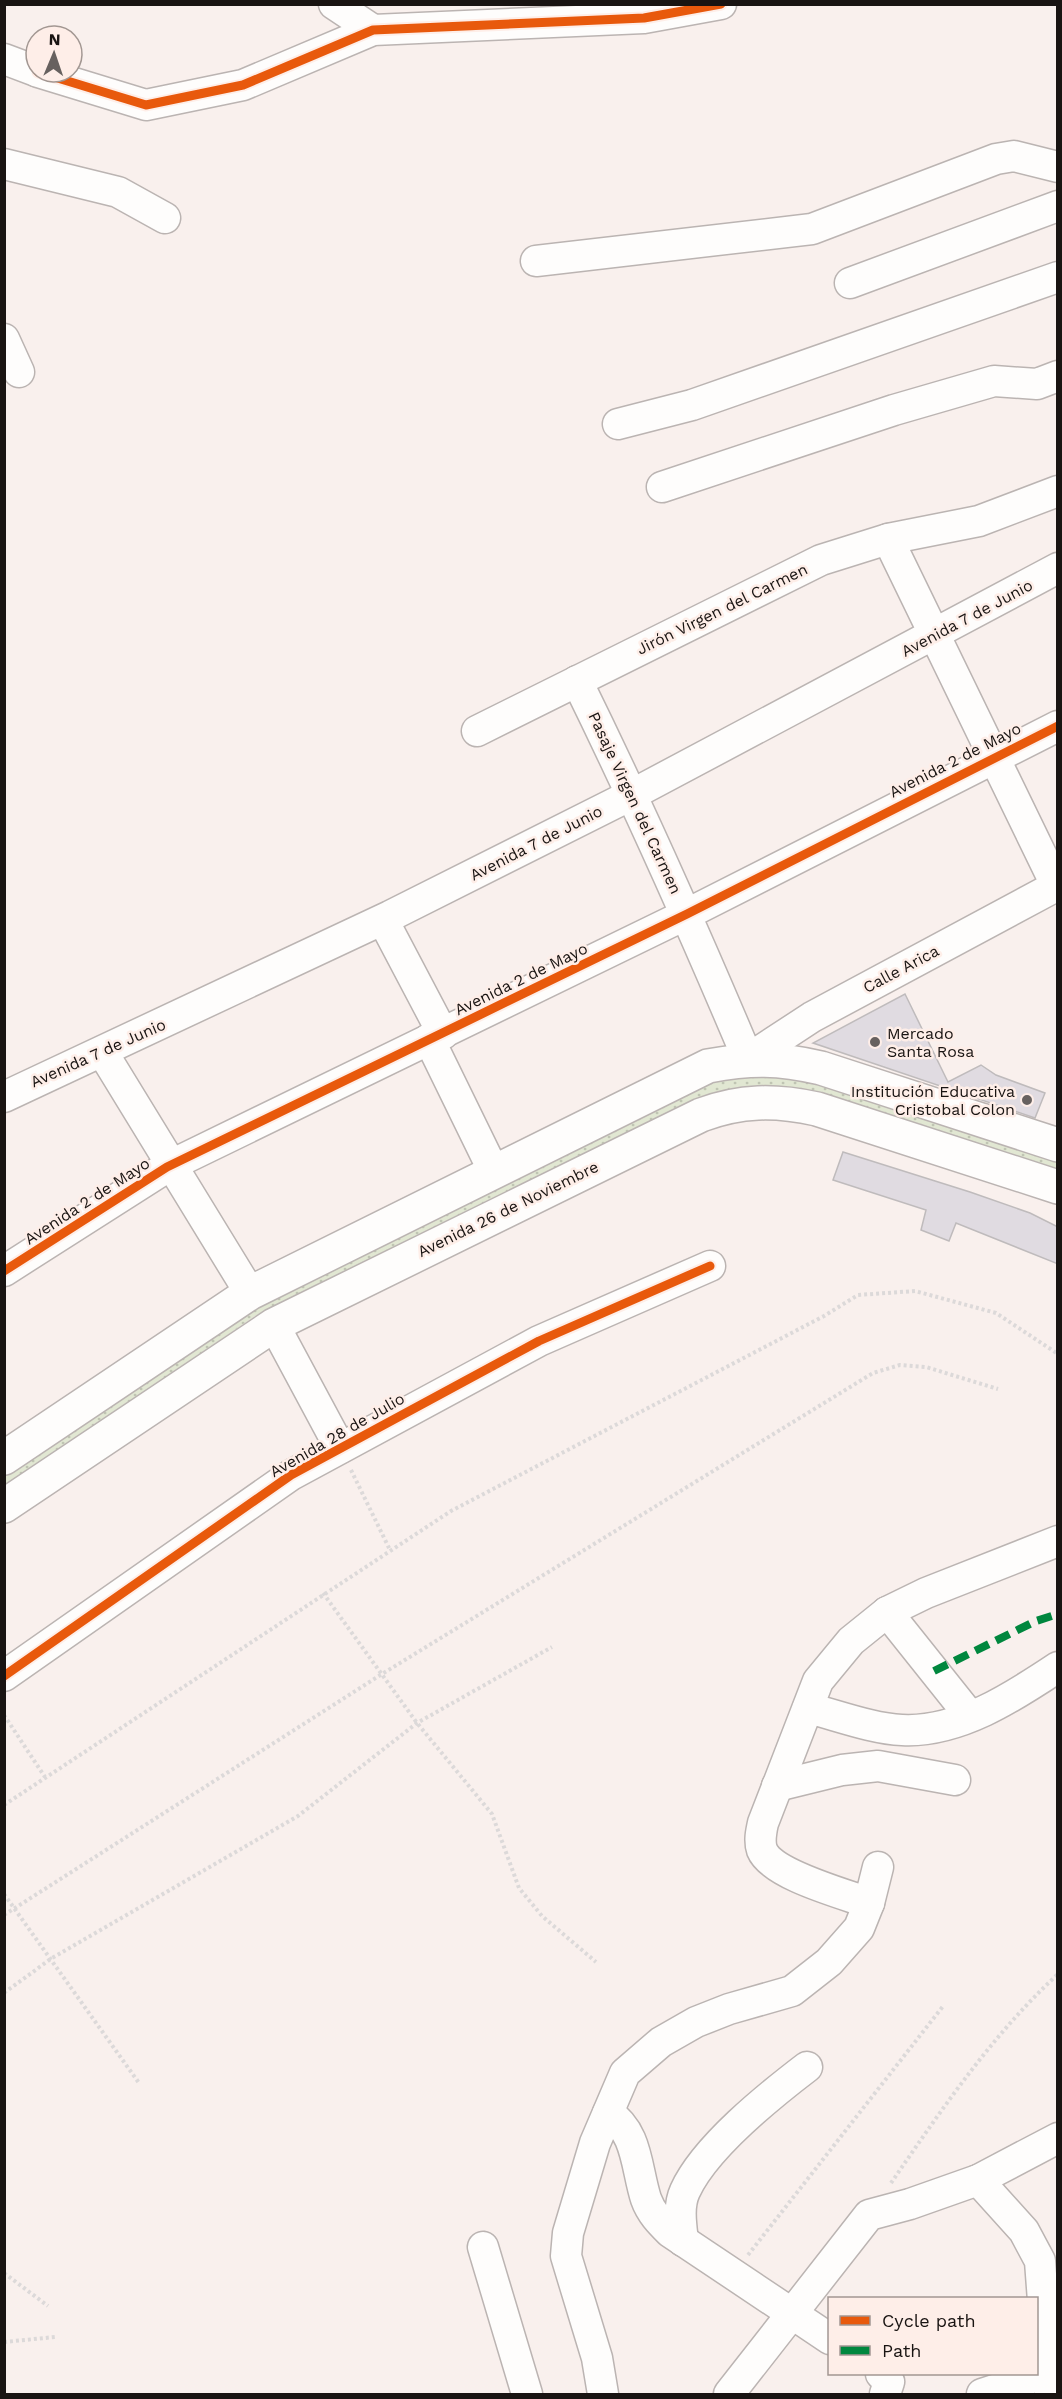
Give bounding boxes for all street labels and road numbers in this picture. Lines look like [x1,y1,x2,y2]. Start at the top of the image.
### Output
street label: Jirón Virgen del Carmen [633,559,811,659]
street label: Avenida 7 de Junio [898,575,1036,661]
street label: Pasaje Virgen del Carmen [584,709,686,897]
street label: Avenida 2 de Mayo [886,719,1024,801]
street label: Avenida 7 de Junio [467,801,605,885]
street label: Avenida 2 de Mayo [451,939,591,1019]
street label: Calle Arica [860,941,942,997]
street label: Avenida 7 de Junio [27,1015,169,1091]
street label: Avenida 2 de Mayo [21,1153,153,1249]
street label: Avenida 26 de Noviembre [414,1157,602,1261]
street label: Avenida 28 de Julio [266,1389,408,1481]

